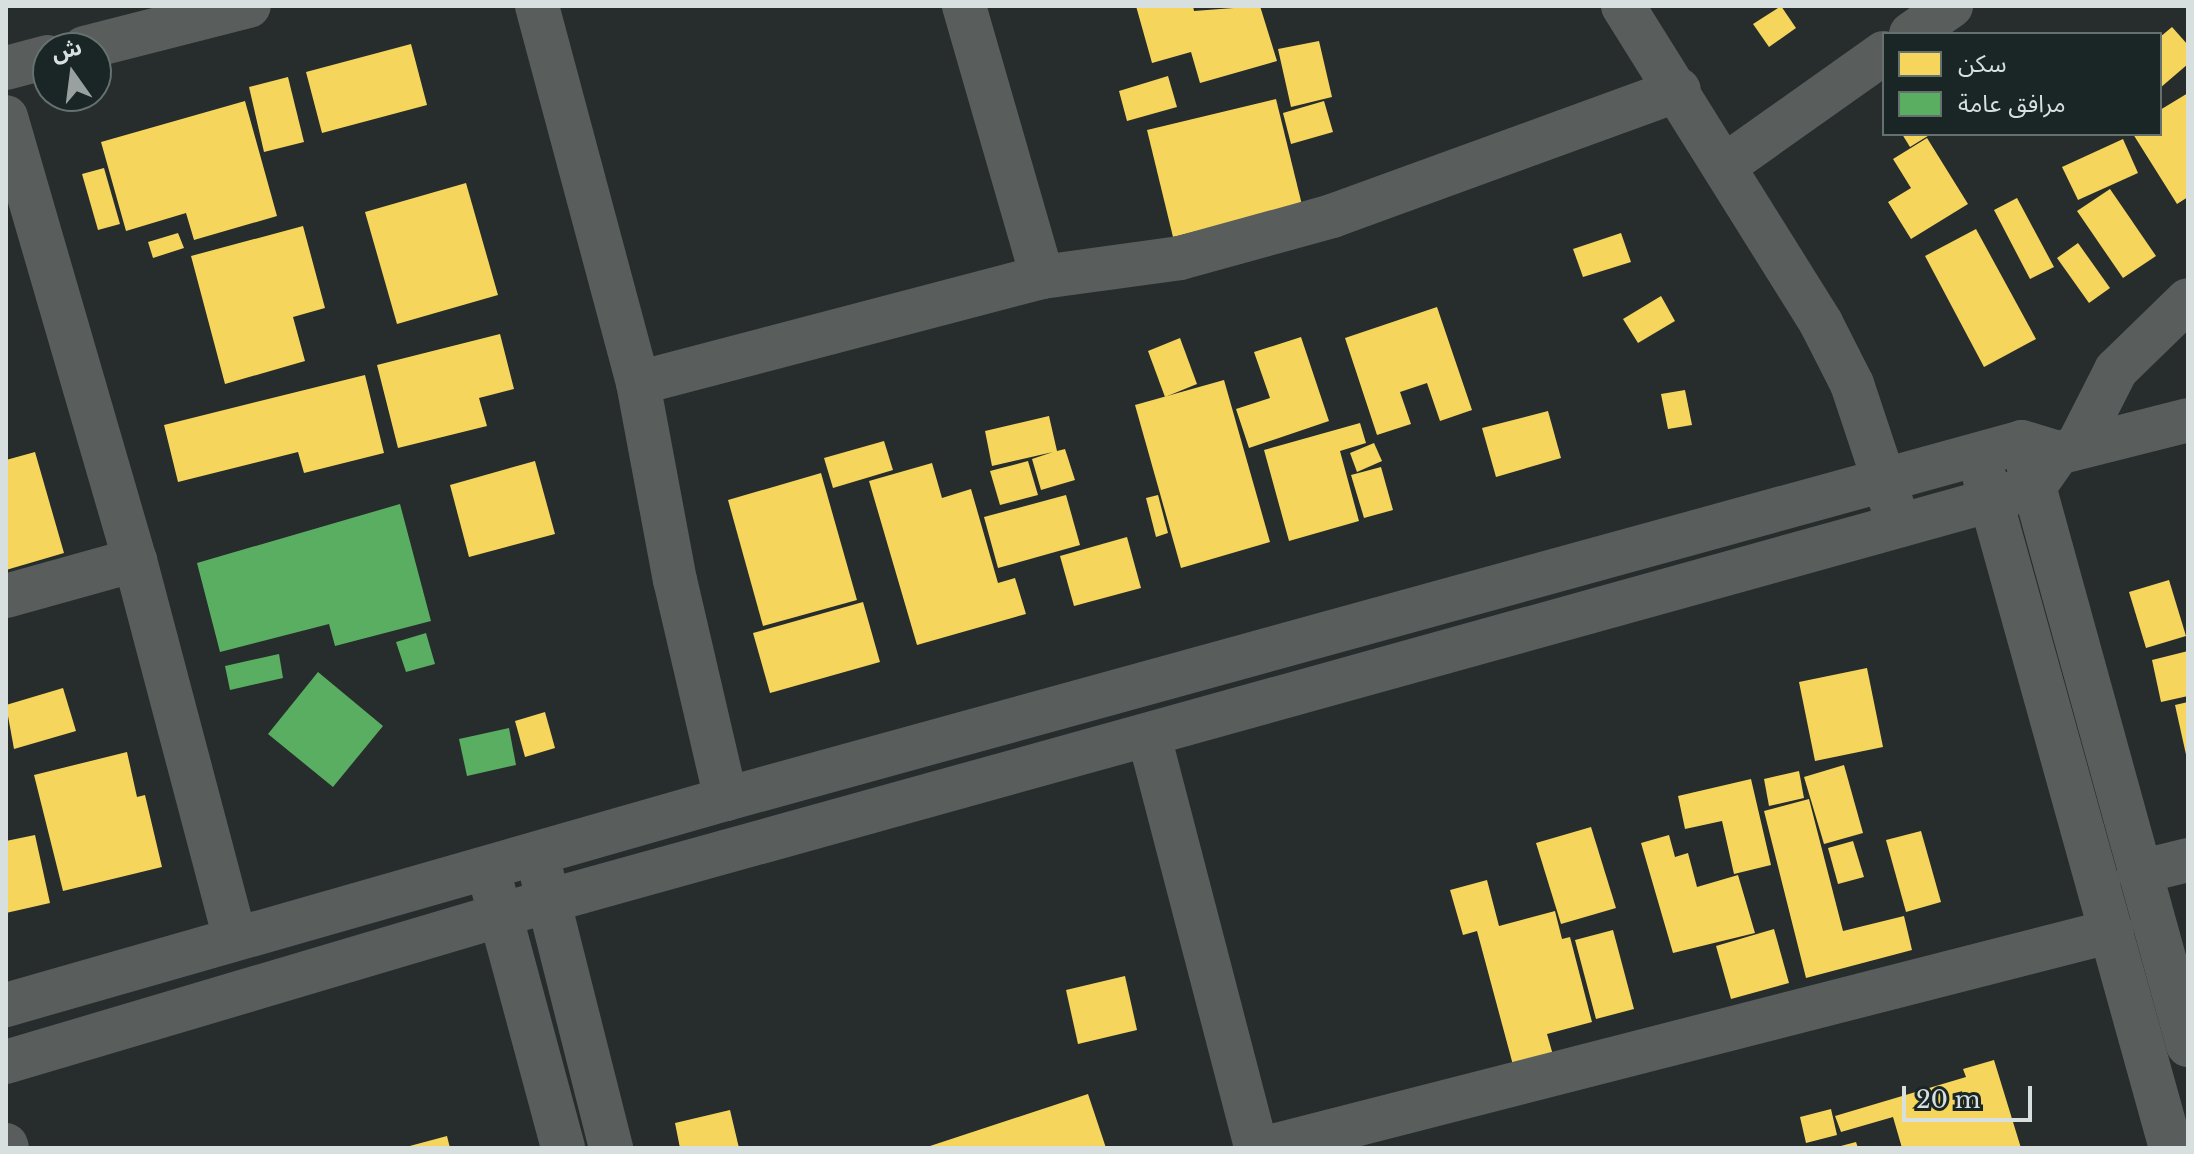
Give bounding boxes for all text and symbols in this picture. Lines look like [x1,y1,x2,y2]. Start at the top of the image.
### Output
north arrow [32,32,112,112]
legend [1882,32,2162,136]
text: ش [49,33,84,67]
text: سكن [1958,49,2007,78]
text: مرافق عامة [1958,89,2066,118]
scale bar [1906,1070,2036,1120]
text: 20 m [1916,1085,1981,1114]

